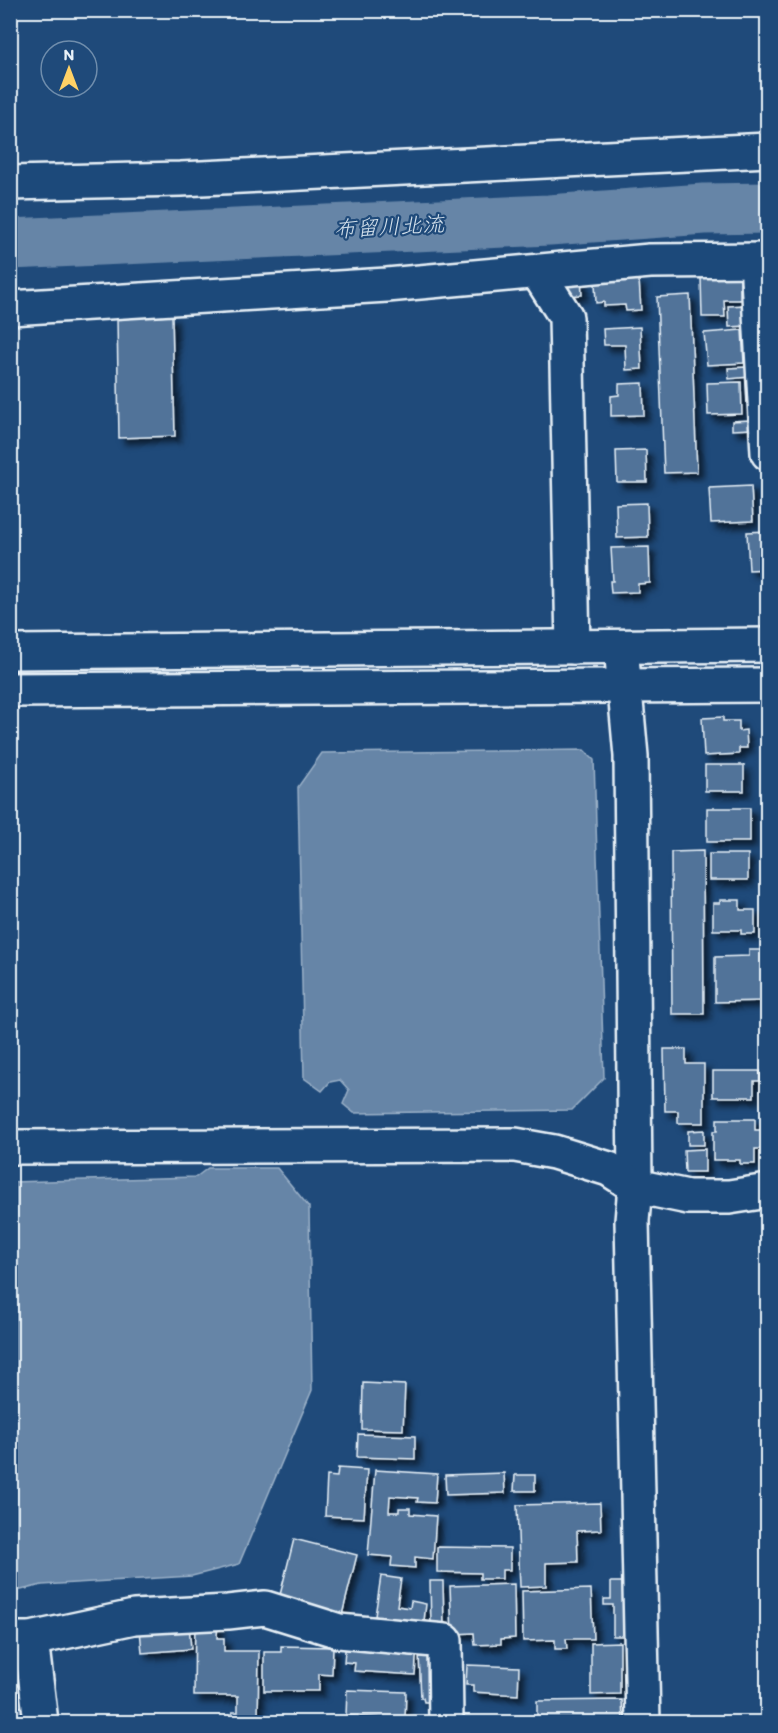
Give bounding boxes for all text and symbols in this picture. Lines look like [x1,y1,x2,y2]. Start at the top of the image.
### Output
north arrow [39,39,99,99]
text: N [64,45,74,64]
water label: 布留川北流 [333,210,447,243]

